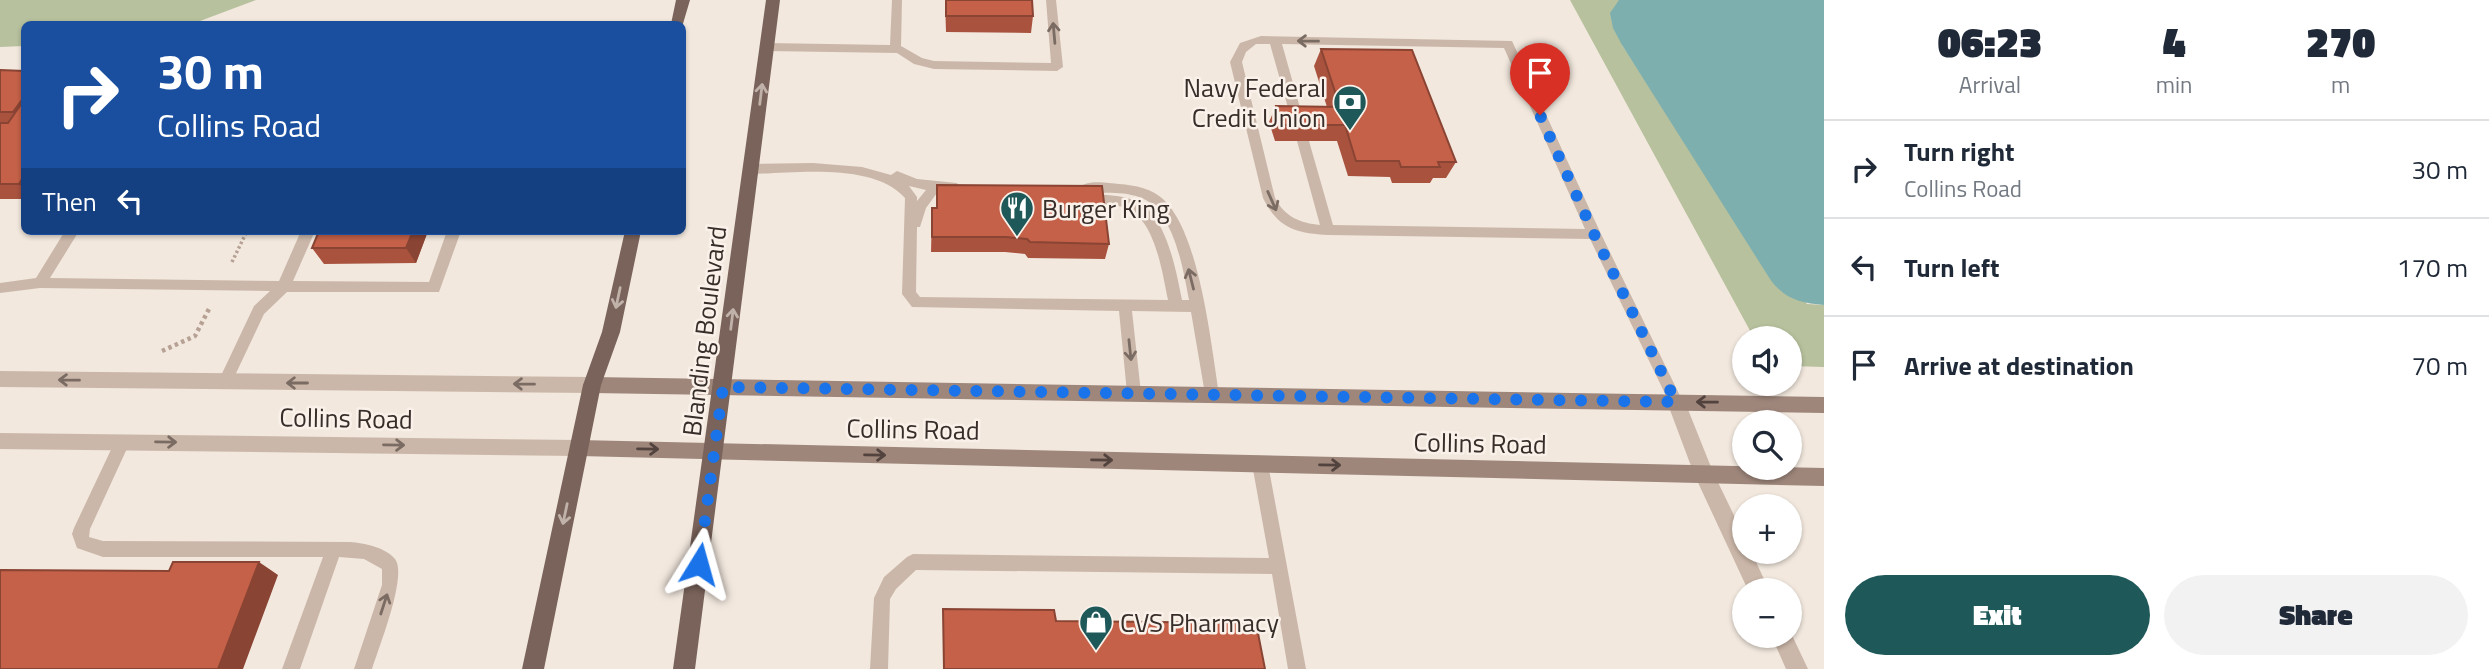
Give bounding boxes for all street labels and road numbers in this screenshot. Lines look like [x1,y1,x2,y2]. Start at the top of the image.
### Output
street label: Blanding Boulevard [672,224,736,438]
street label: Collins Road [279,397,413,439]
street label: Collins Road [846,408,980,450]
street label: Collins Road [1413,422,1547,464]

